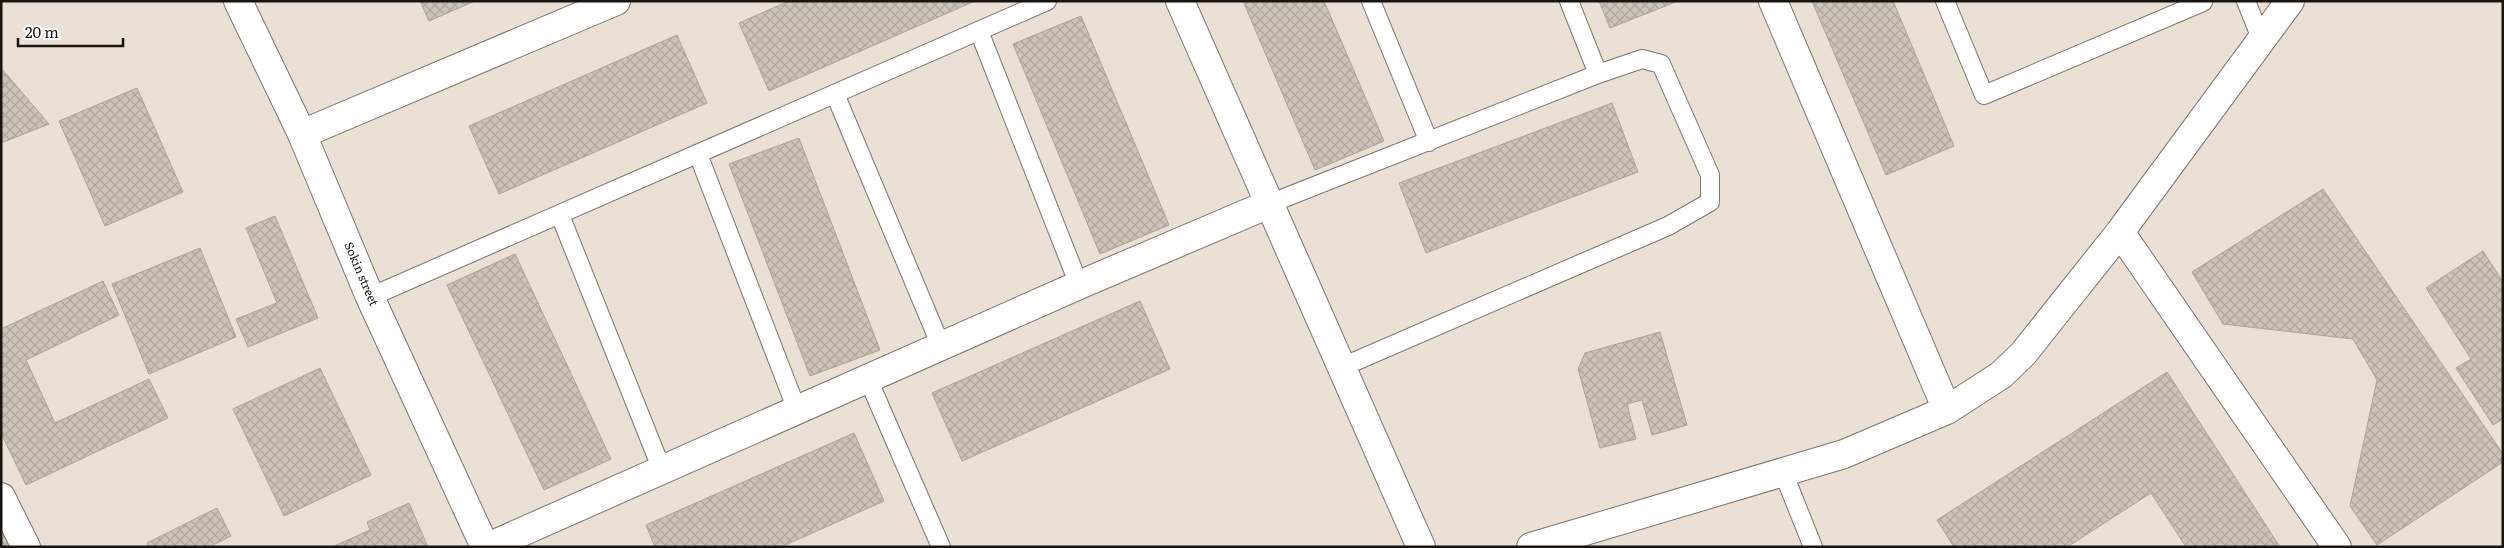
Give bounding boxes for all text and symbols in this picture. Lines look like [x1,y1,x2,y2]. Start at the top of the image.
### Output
scale bar [18,15,122,47]
text: 20 m [25,20,59,43]
street label: Sokin street [340,239,384,309]

